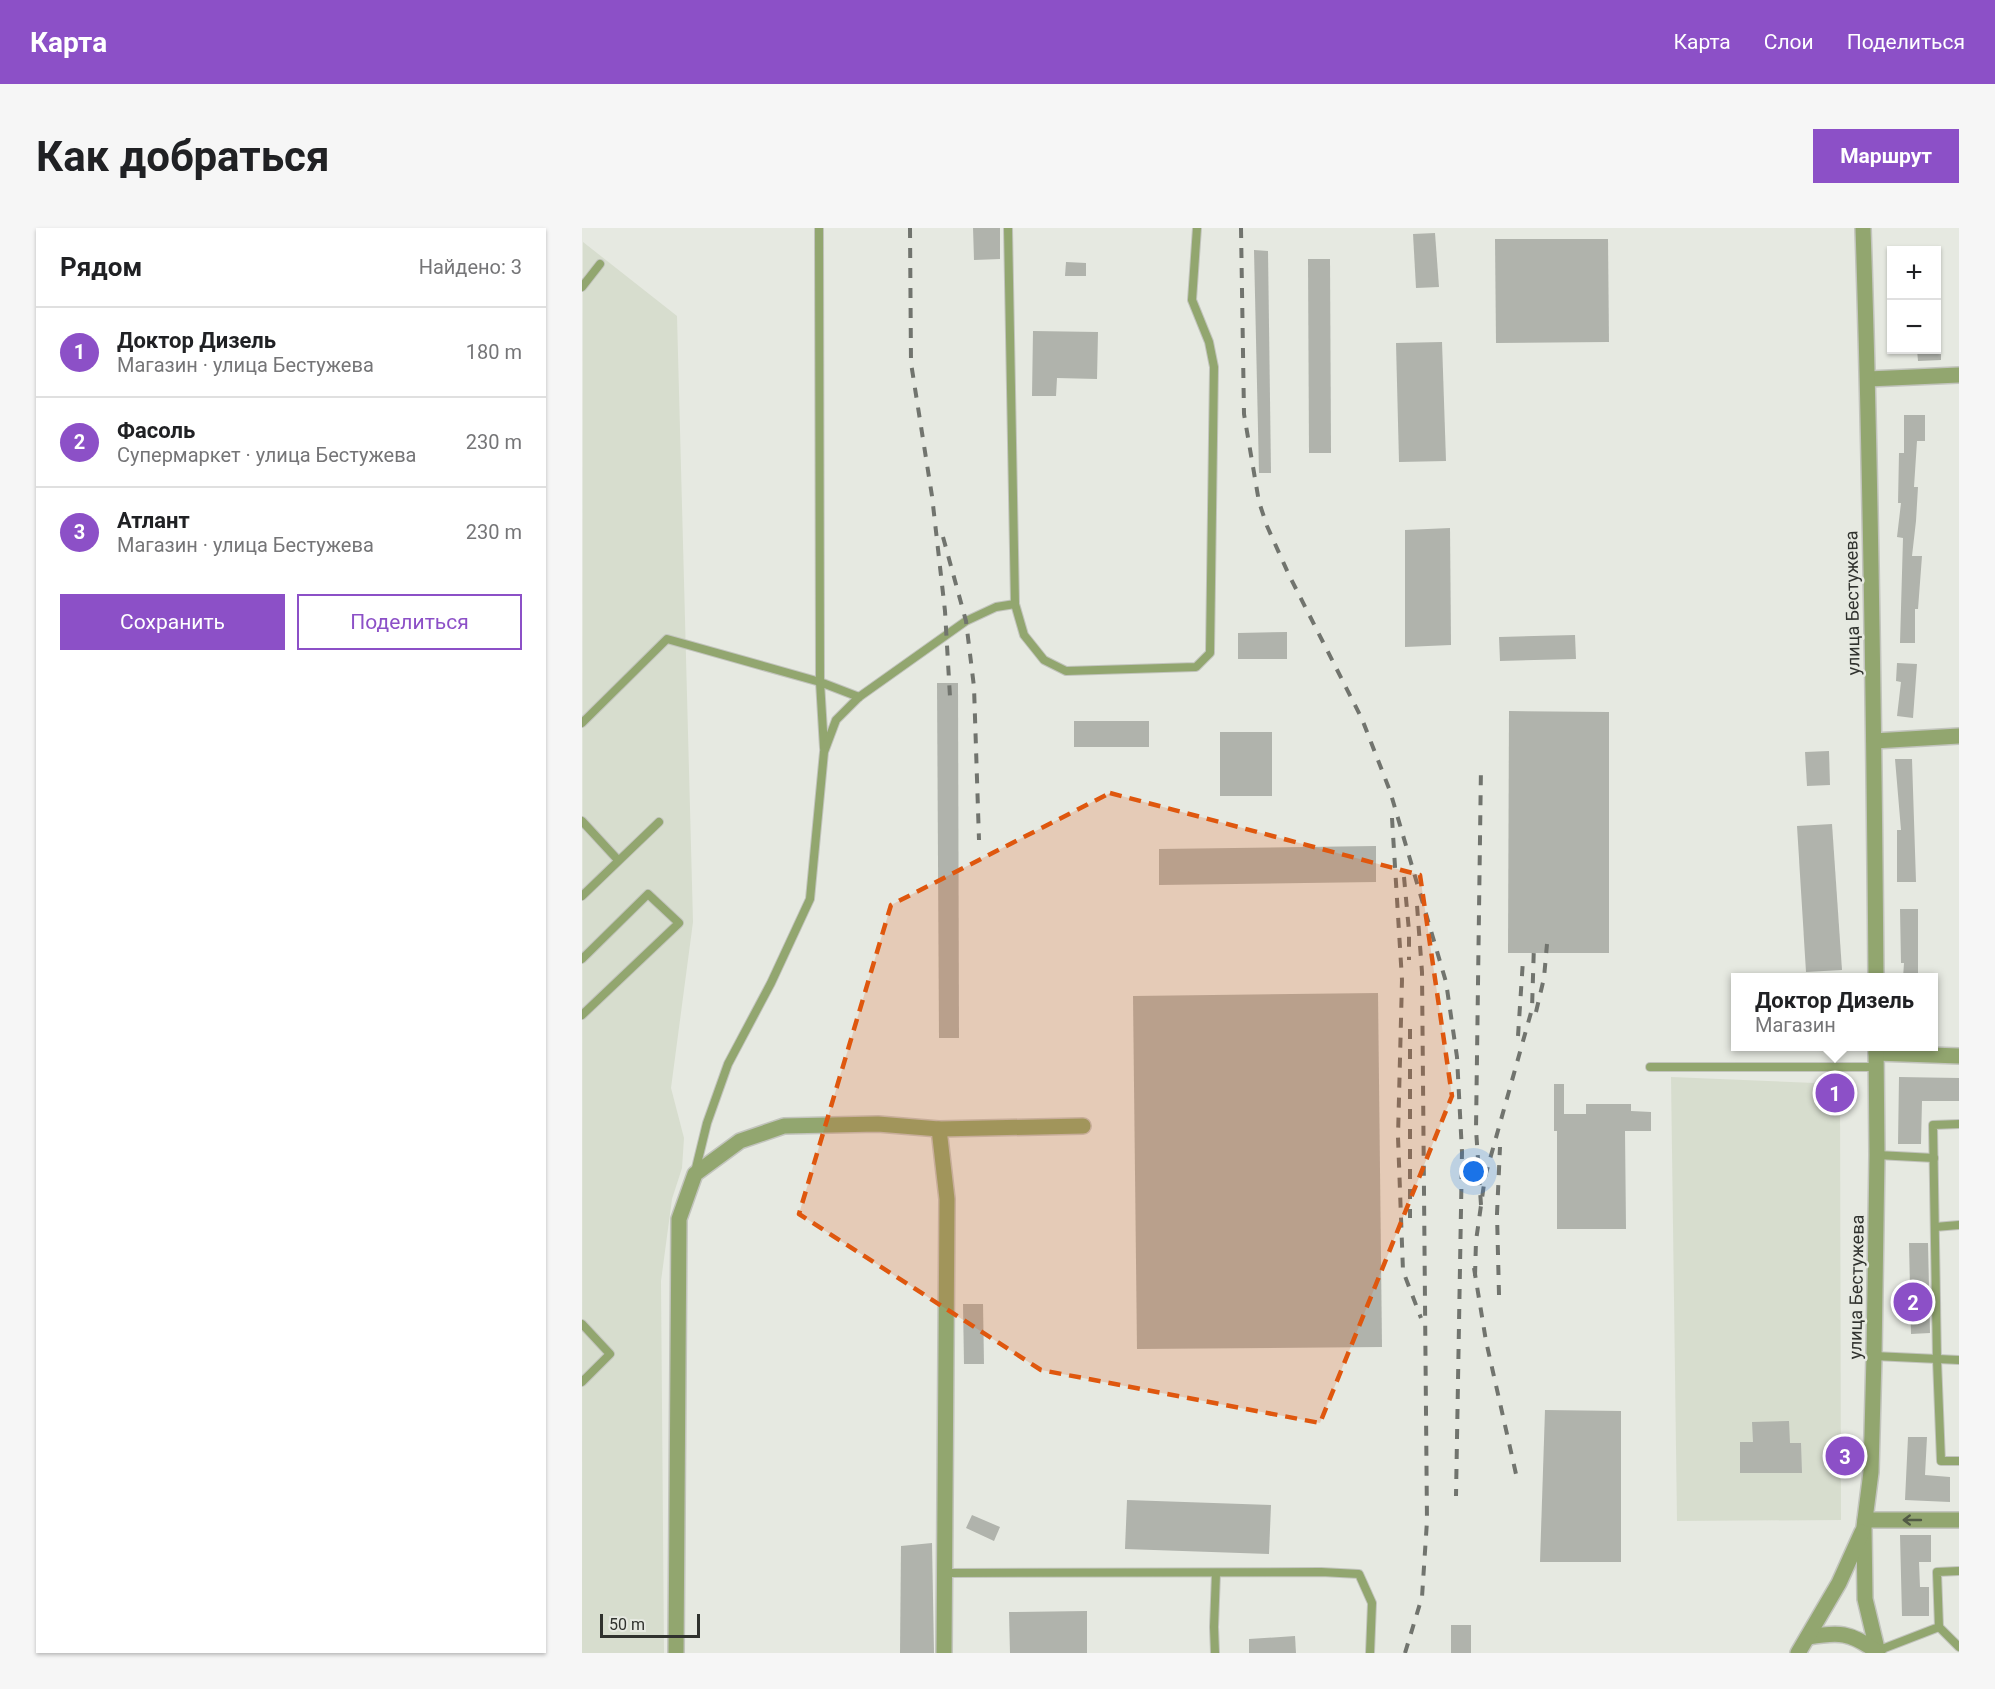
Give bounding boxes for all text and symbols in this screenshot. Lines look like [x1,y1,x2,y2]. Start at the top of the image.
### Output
text: Карта [30,26,107,59]
text: Карта [1674,30,1731,54]
text: Слои [1764,30,1814,54]
text: Поделиться [1847,30,1965,54]
button: Маршрут [1813,129,1959,183]
text: Как добраться [36,132,330,181]
map controls [1887,246,1941,354]
button: + [1887,246,1941,300]
text: Рядом [60,252,142,282]
text: Найдено: 3 [419,255,522,279]
button: − [1887,300,1941,354]
text: Доктор Дизель [117,328,276,353]
text: 1 [74,340,85,364]
text: 180 m [466,340,522,364]
text: Магазин · улица Бестужева [117,353,374,377]
text: Фасоль [117,418,195,443]
text: 2 [74,430,85,454]
text: 230 m [466,430,522,454]
text: Супермаркет · улица Бестужева [117,443,417,467]
text: Атлант [117,508,190,533]
text: 3 [74,520,85,544]
text: 230 m [466,520,522,544]
street label: улица Бестужева [1840,530,1864,676]
text: Магазин · улица Бестужева [117,533,374,557]
button: Сохранить [60,594,285,650]
button: Поделиться [297,594,522,650]
popup [1731,973,1938,1051]
text: Доктор Дизель [1755,988,1914,1013]
text: Магазин [1755,1013,1836,1037]
pin: 1 [1816,1070,1854,1116]
your location [1459,1157,1488,1186]
street label: улица Бестужева [1844,1214,1868,1360]
pin: 2 [1894,1280,1932,1324]
pin: 3 [1826,1434,1864,1478]
one-way arrow [1903,1514,1923,1526]
scale bar [600,1611,700,1638]
text: 50 m [609,1615,645,1634]

